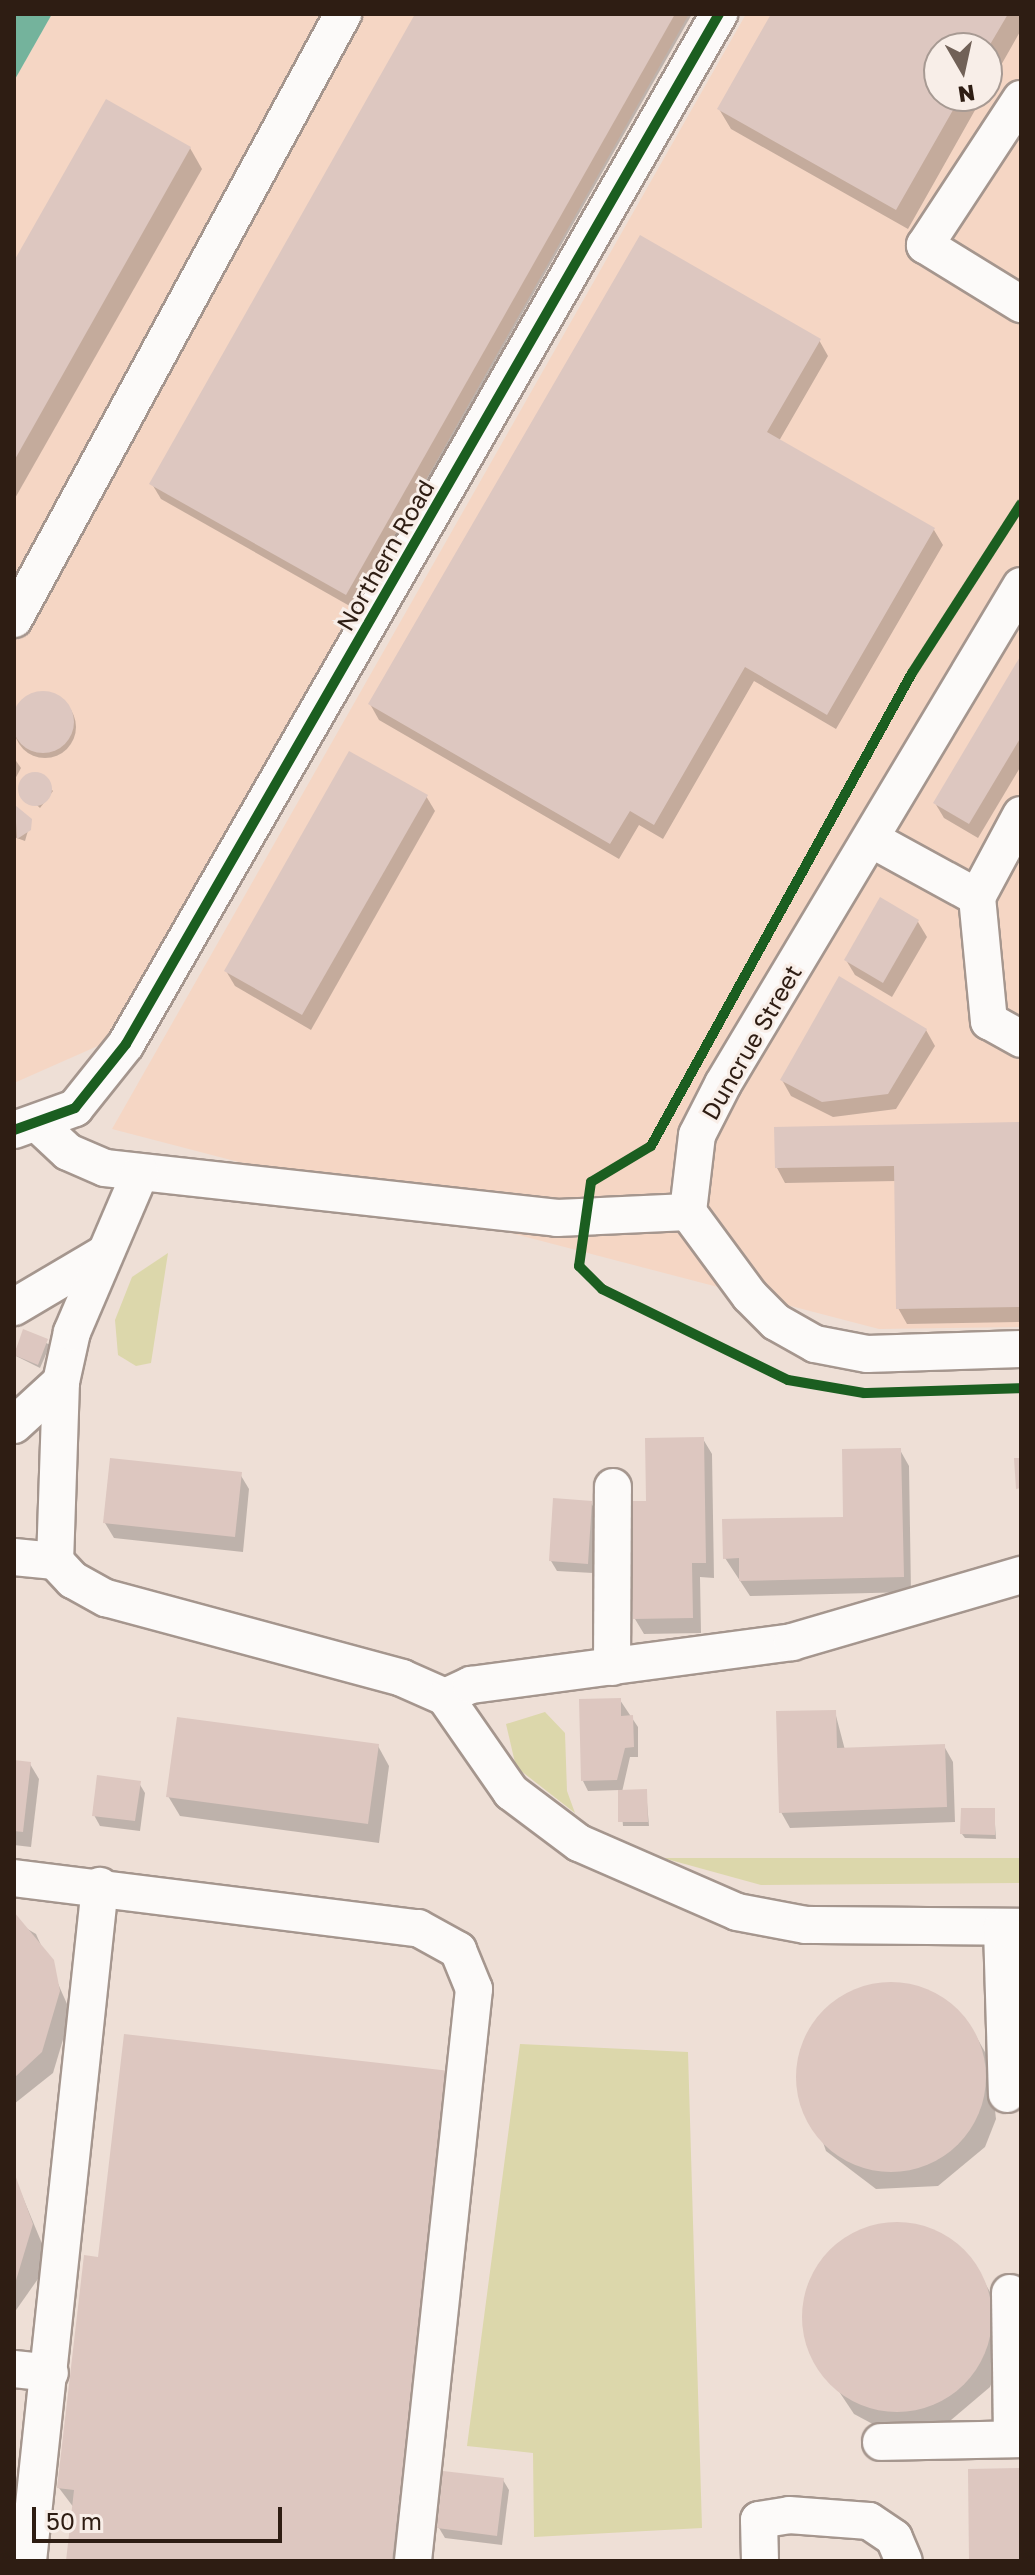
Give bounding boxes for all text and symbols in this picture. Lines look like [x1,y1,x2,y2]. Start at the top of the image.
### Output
north arrow [923,32,1003,112]
text: N [956,80,977,109]
street label: Northern Road [330,474,440,636]
street label: Duncrue Street [695,959,807,1125]
scale bar [36,2491,286,2541]
text: 50 m [46,2506,102,2535]

